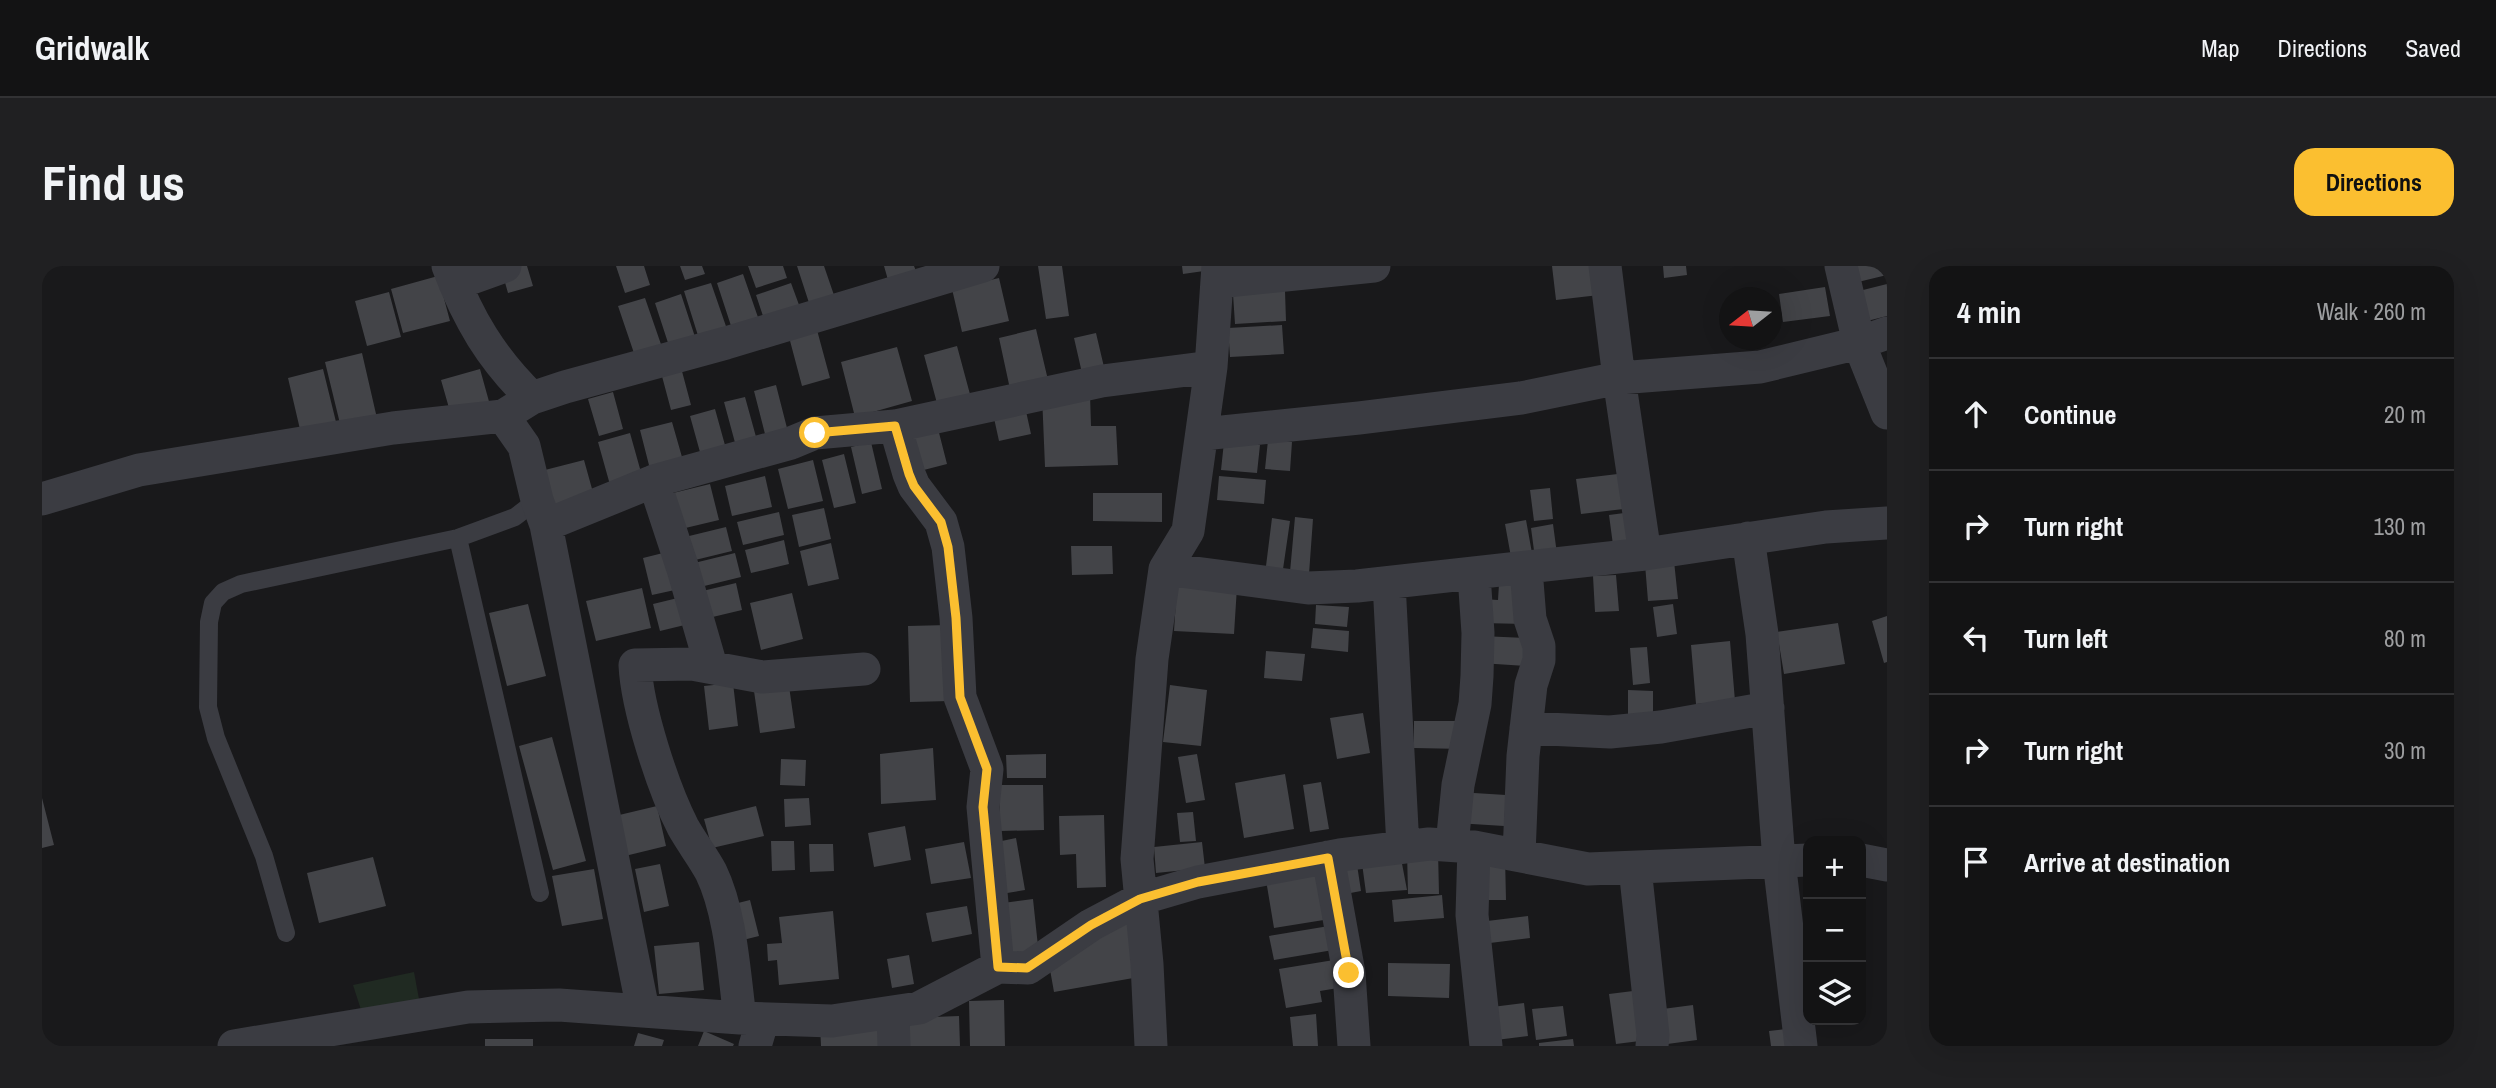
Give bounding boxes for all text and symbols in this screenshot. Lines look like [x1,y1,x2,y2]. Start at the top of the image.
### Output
text: Gridwalk [35,26,149,70]
text: Map [2201,32,2239,64]
text: Directions [2277,32,2367,64]
text: Saved [2405,32,2461,64]
button: Directions [2294,148,2454,216]
text: Find us [42,149,185,215]
north arrow [1719,287,1782,350]
text: 4 min [1957,292,2021,332]
text: Walk · 260 m [2317,296,2426,327]
icon: ahead [1957,395,1995,433]
text: Continue [2024,397,2116,432]
text: 20 m [2384,399,2426,430]
route start [799,417,830,448]
icon: right [1957,507,1995,545]
text: Turn right [2024,509,2123,544]
text: 130 m [2374,511,2426,542]
icon: left [1957,619,1995,657]
text: Turn left [2024,621,2108,656]
text: 80 m [2384,623,2426,654]
icon: right [1957,731,1995,769]
text: Turn right [2024,733,2123,768]
text: 30 m [2384,735,2426,766]
map controls [1803,836,1866,1025]
button: + [1803,836,1866,899]
icon: arrive [1957,843,1995,881]
text: Arrive at destination [2024,845,2230,880]
button: − [1803,899,1866,962]
route end [1333,957,1364,988]
button: layers [1803,962,1866,1025]

